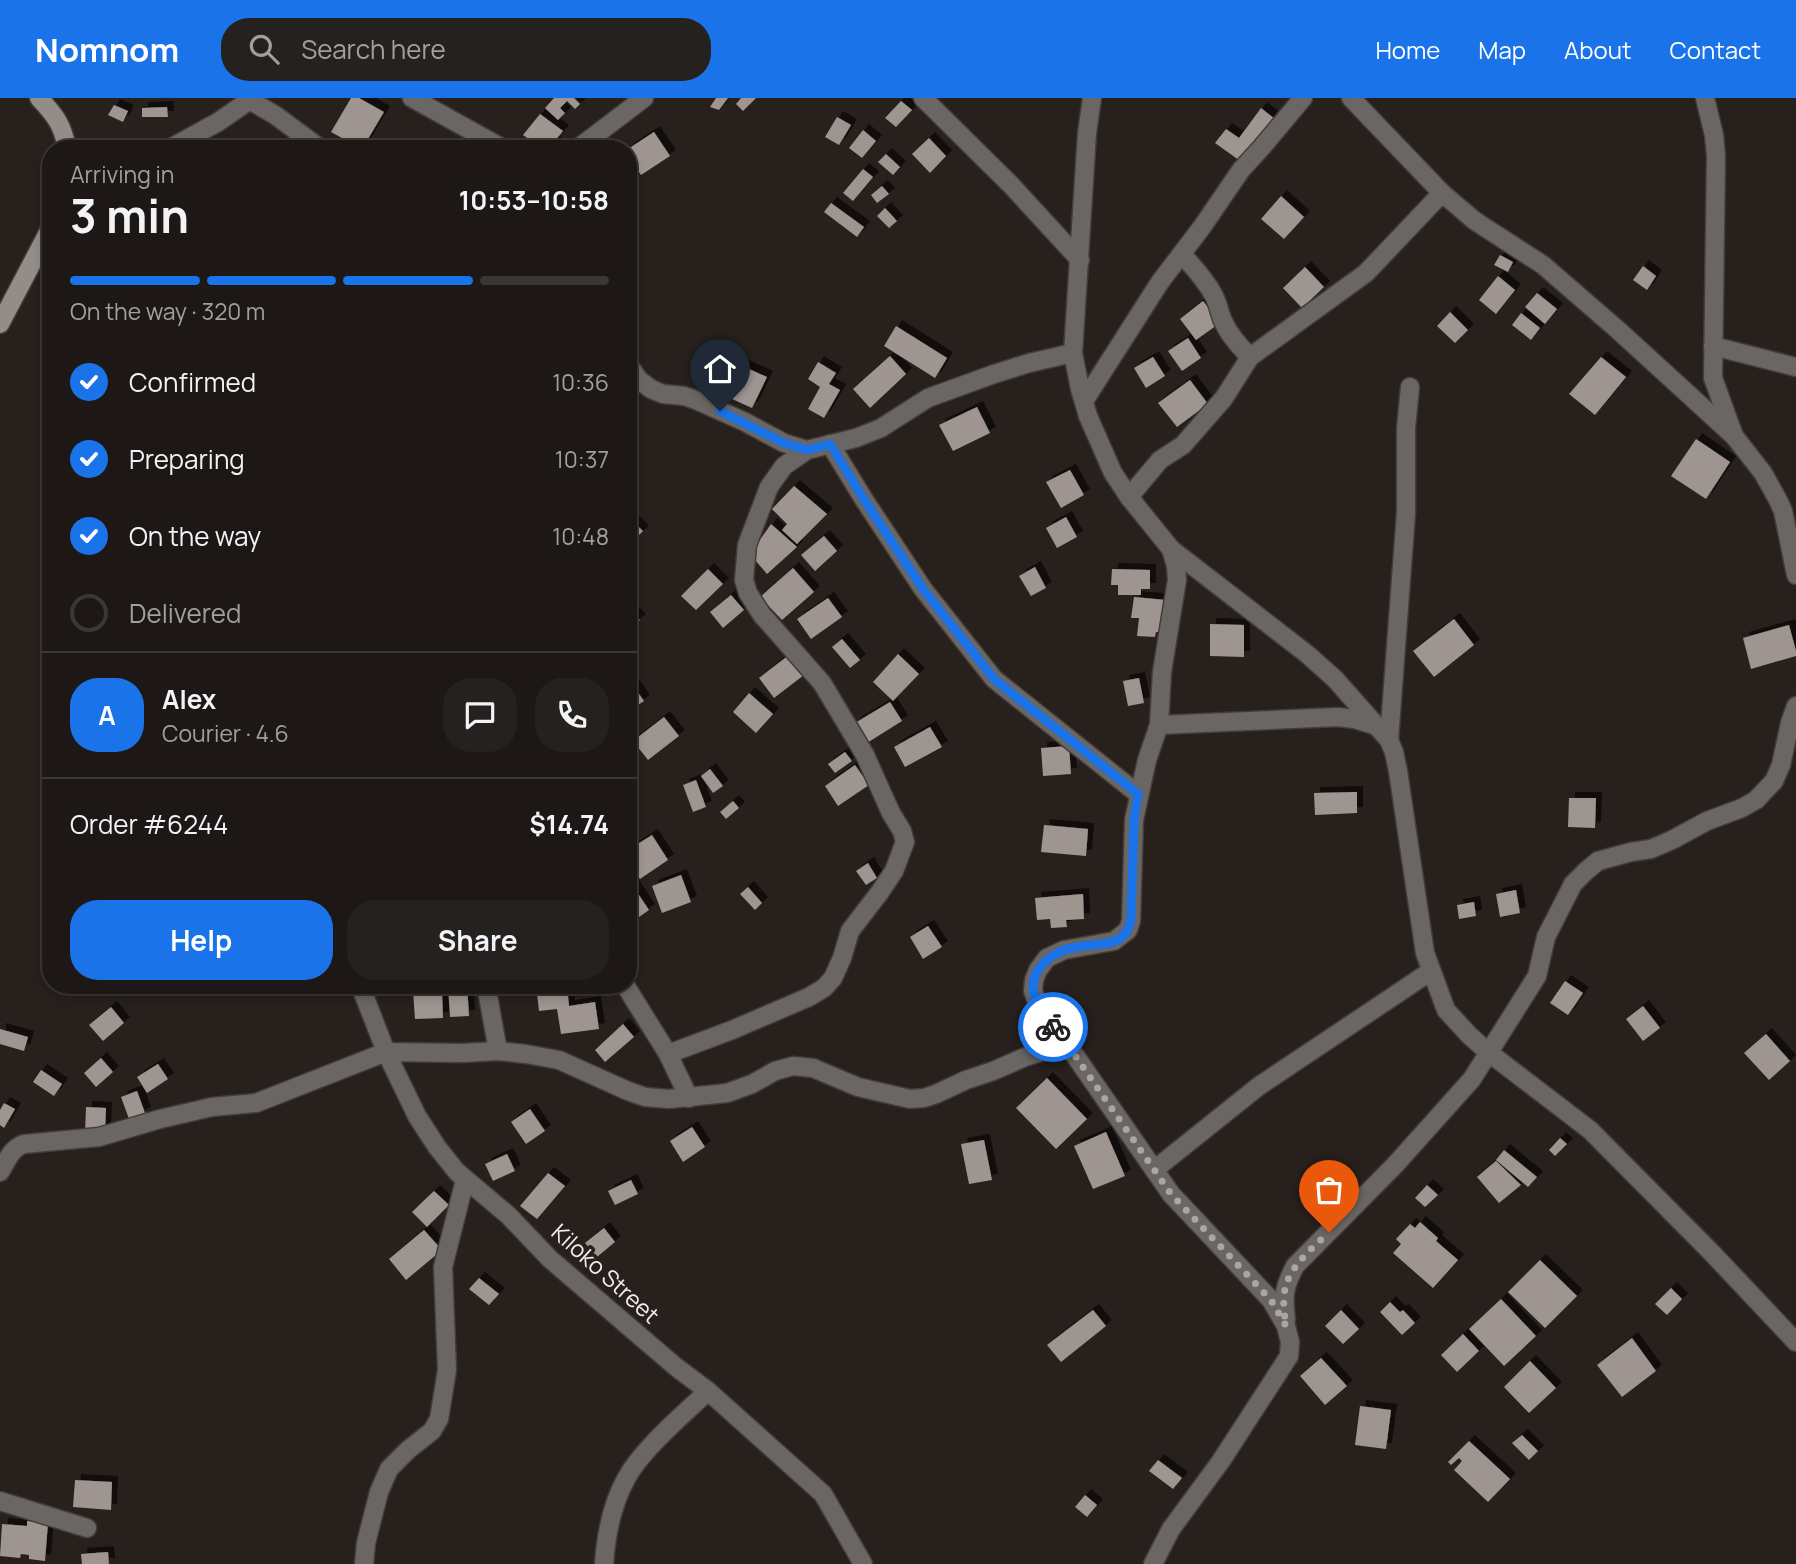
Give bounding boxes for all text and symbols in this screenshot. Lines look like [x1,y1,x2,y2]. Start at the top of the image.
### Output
search box [221,18,711,81]
text: Nomnom [35,27,179,72]
icon: search [245,30,283,68]
text: Search here [301,31,446,67]
text: Home [1375,33,1440,66]
text: Map [1478,33,1526,66]
text: About [1564,33,1632,66]
text: Contact [1670,33,1761,66]
text: Arriving in [70,158,175,190]
text: 10:53–10:58 [459,182,609,218]
text: 3 min [70,184,189,247]
text: On the way · 320 m [70,295,265,327]
pin [690,339,750,411]
icon: home [701,350,739,388]
icon: check [70,363,108,401]
text: Confirmed [129,364,256,400]
text: 10:36 [552,366,609,398]
icon: check [70,440,108,478]
text: Preparing [129,441,245,477]
text: 10:37 [555,443,609,475]
icon: check [70,517,108,555]
text: On the way [129,518,261,554]
text: 10:48 [552,520,609,552]
text: Delivered [129,595,241,631]
button: chat [443,678,517,752]
button: phone [535,678,609,752]
text: Alex [162,681,216,717]
text: A [98,697,116,733]
text: Courier · 4.6 [162,717,289,749]
text: Order #6244 [70,806,228,842]
text: $14.74 [529,806,609,842]
button: Help [70,900,333,980]
button: Share [347,900,609,980]
courier [1018,992,1088,1062]
icon: bike [1034,1008,1072,1046]
pin [1299,1160,1359,1232]
icon: bag [1310,1171,1348,1209]
street label: Kiloko Street [545,1216,667,1330]

